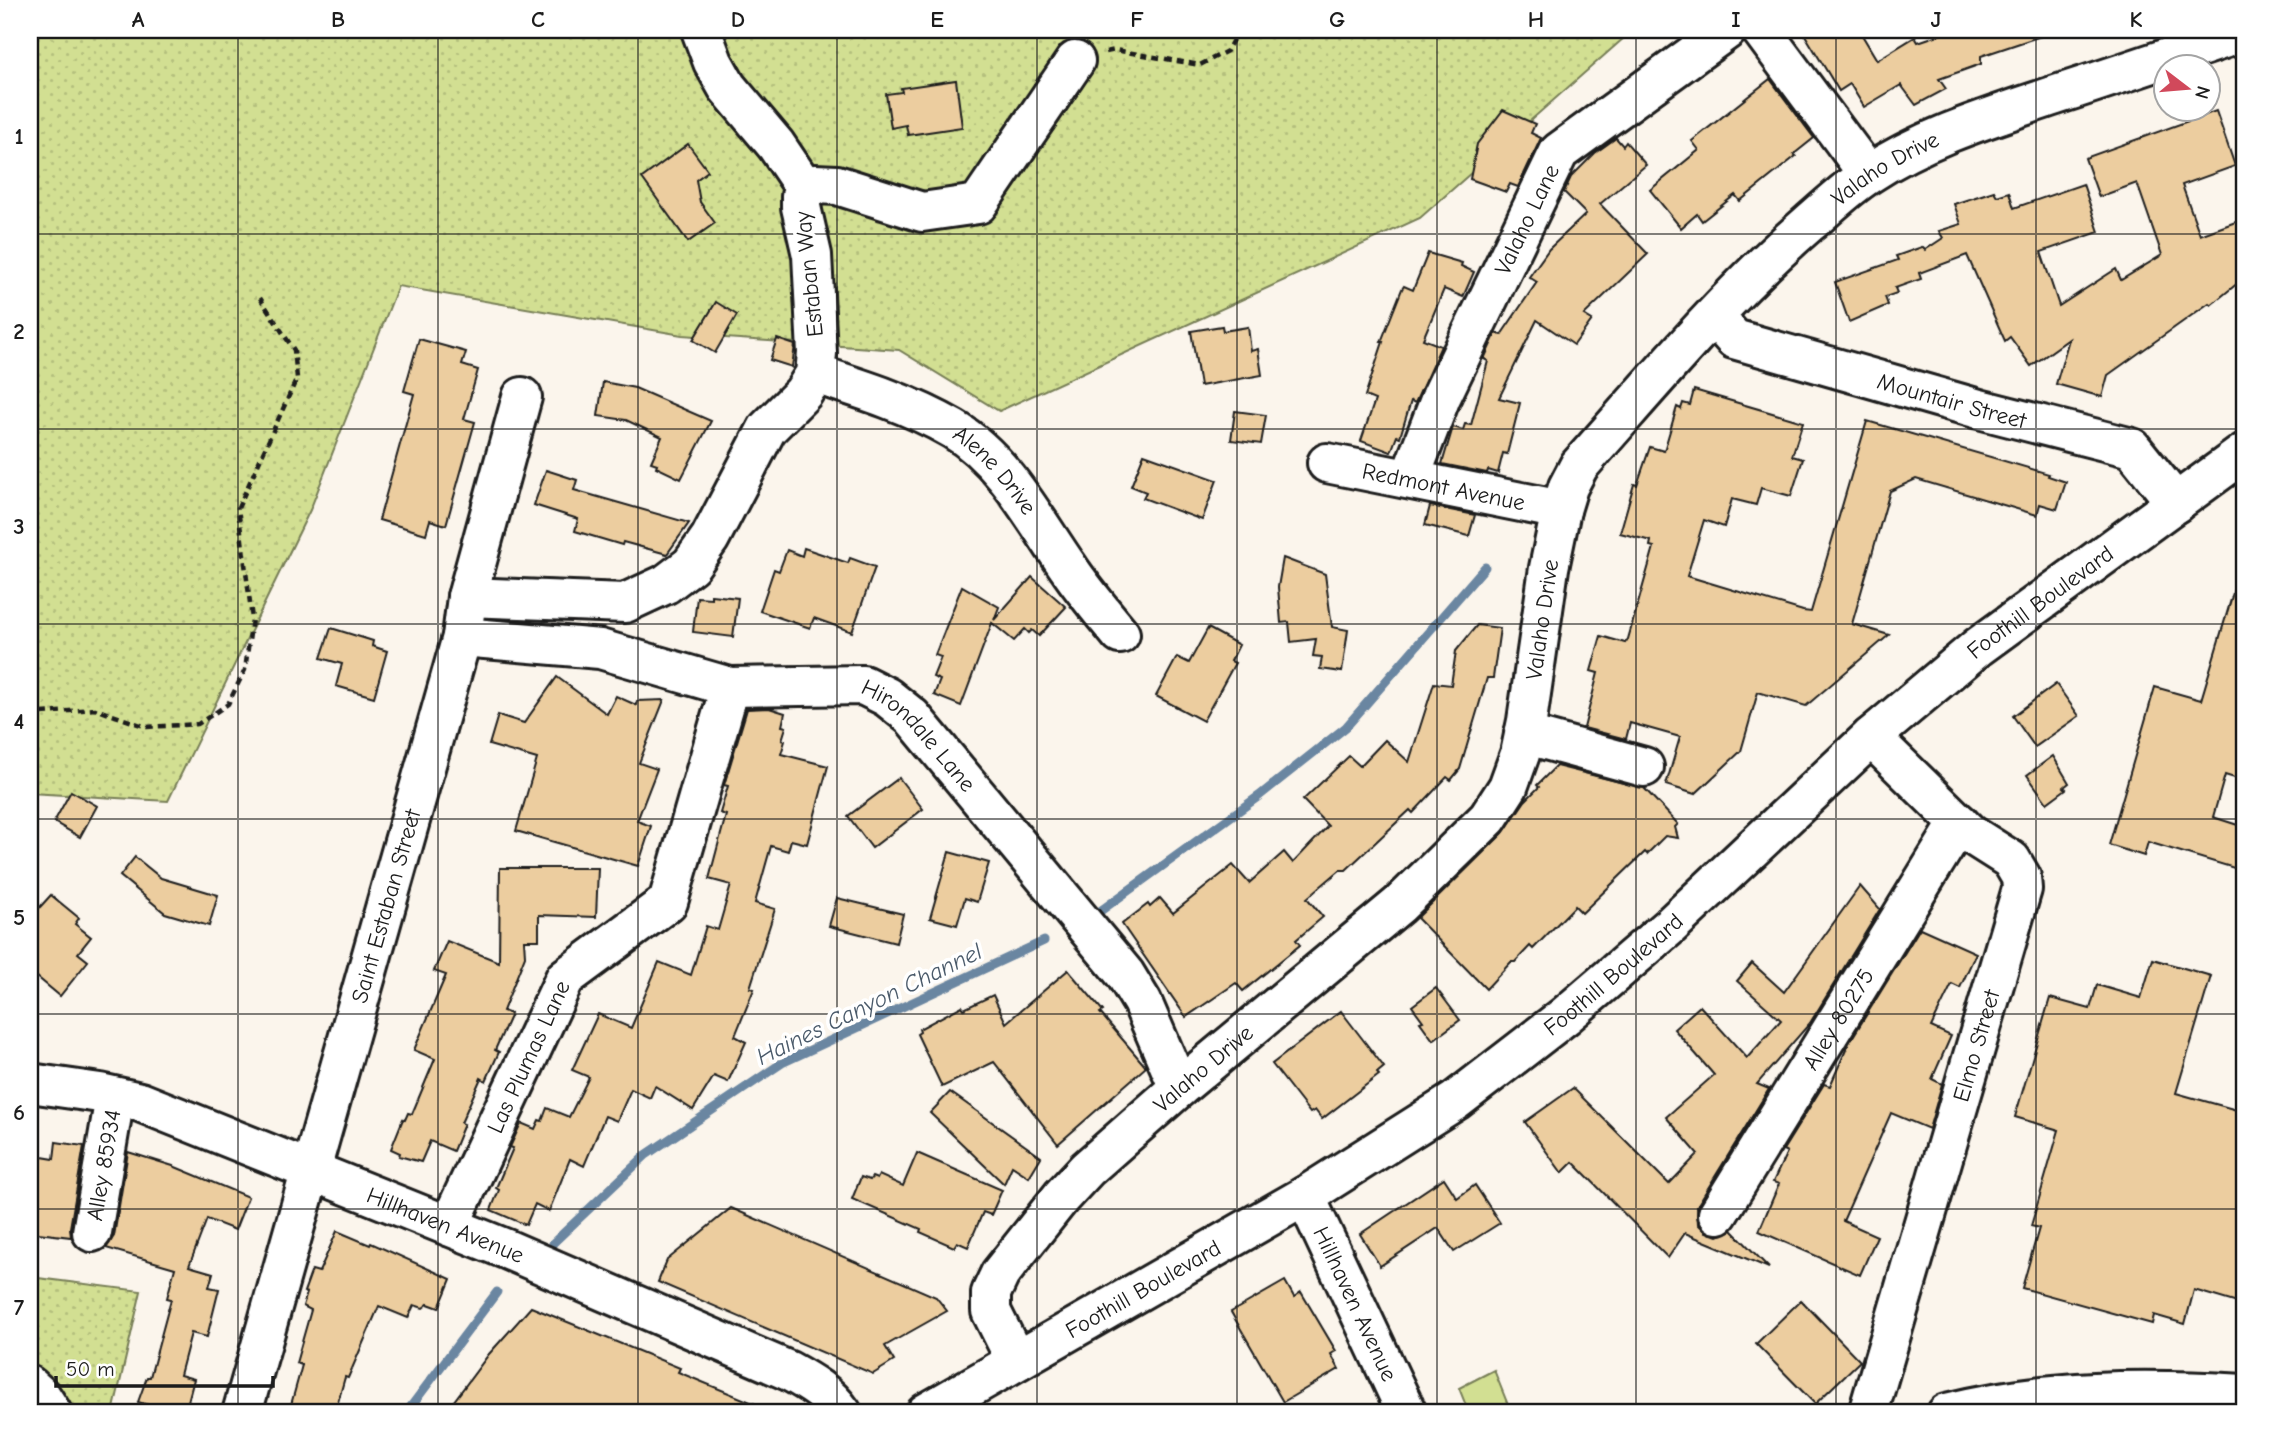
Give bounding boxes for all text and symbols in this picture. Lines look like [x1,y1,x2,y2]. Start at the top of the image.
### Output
text: A [132,6,145,33]
text: B [331,6,345,33]
text: C [531,6,545,33]
text: D [731,6,745,33]
text: E [930,6,944,33]
text: F [1130,6,1144,33]
text: G [1329,6,1345,33]
text: H [1528,6,1544,33]
text: I [1731,6,1741,33]
text: J [1931,6,1942,33]
text: K [2130,6,2143,33]
north arrow [2152,52,2222,122]
text: N [2190,83,2215,101]
text: 1 [14,123,24,150]
street label: Valaho Drive [1825,125,1943,211]
street label: Valaho Lane [1489,160,1565,279]
street label: Estaban Way [789,209,829,338]
text: 2 [13,318,25,345]
street label: Mountair Street [1874,367,2031,434]
street label: Alene Drive [948,420,1043,519]
street label: Redmont Avenue [1360,457,1527,516]
text: 3 [13,513,25,540]
street label: Foothill Boulevard [1961,539,2118,664]
street label: Valaho Drive [1520,557,1564,681]
street label: Hirondale Lane [857,673,982,797]
text: 4 [14,708,25,735]
street label: Saint Estaban Street [345,805,426,1006]
text: 5 [13,904,25,931]
street label: Foothill Boulevard [1538,907,1688,1041]
water label: Haines Canyon Channel [752,937,987,1071]
street label: Alley 80275 [1797,963,1880,1075]
street label: Las Plumas Lane [481,976,575,1137]
street label: Elmo Street [1947,985,2006,1105]
street label: Valaho Drive [1148,1019,1258,1118]
text: 6 [13,1099,25,1126]
street label: Alley 85934 [81,1107,126,1223]
street label: Hillhaven Avenue [363,1181,528,1269]
street label: Hillhaven Avenue [1308,1222,1403,1385]
street label: Foothill Boulevard [1061,1234,1225,1344]
text: 7 [14,1294,25,1321]
scale bar [56,1345,273,1389]
text: 50 m [66,1357,115,1381]

